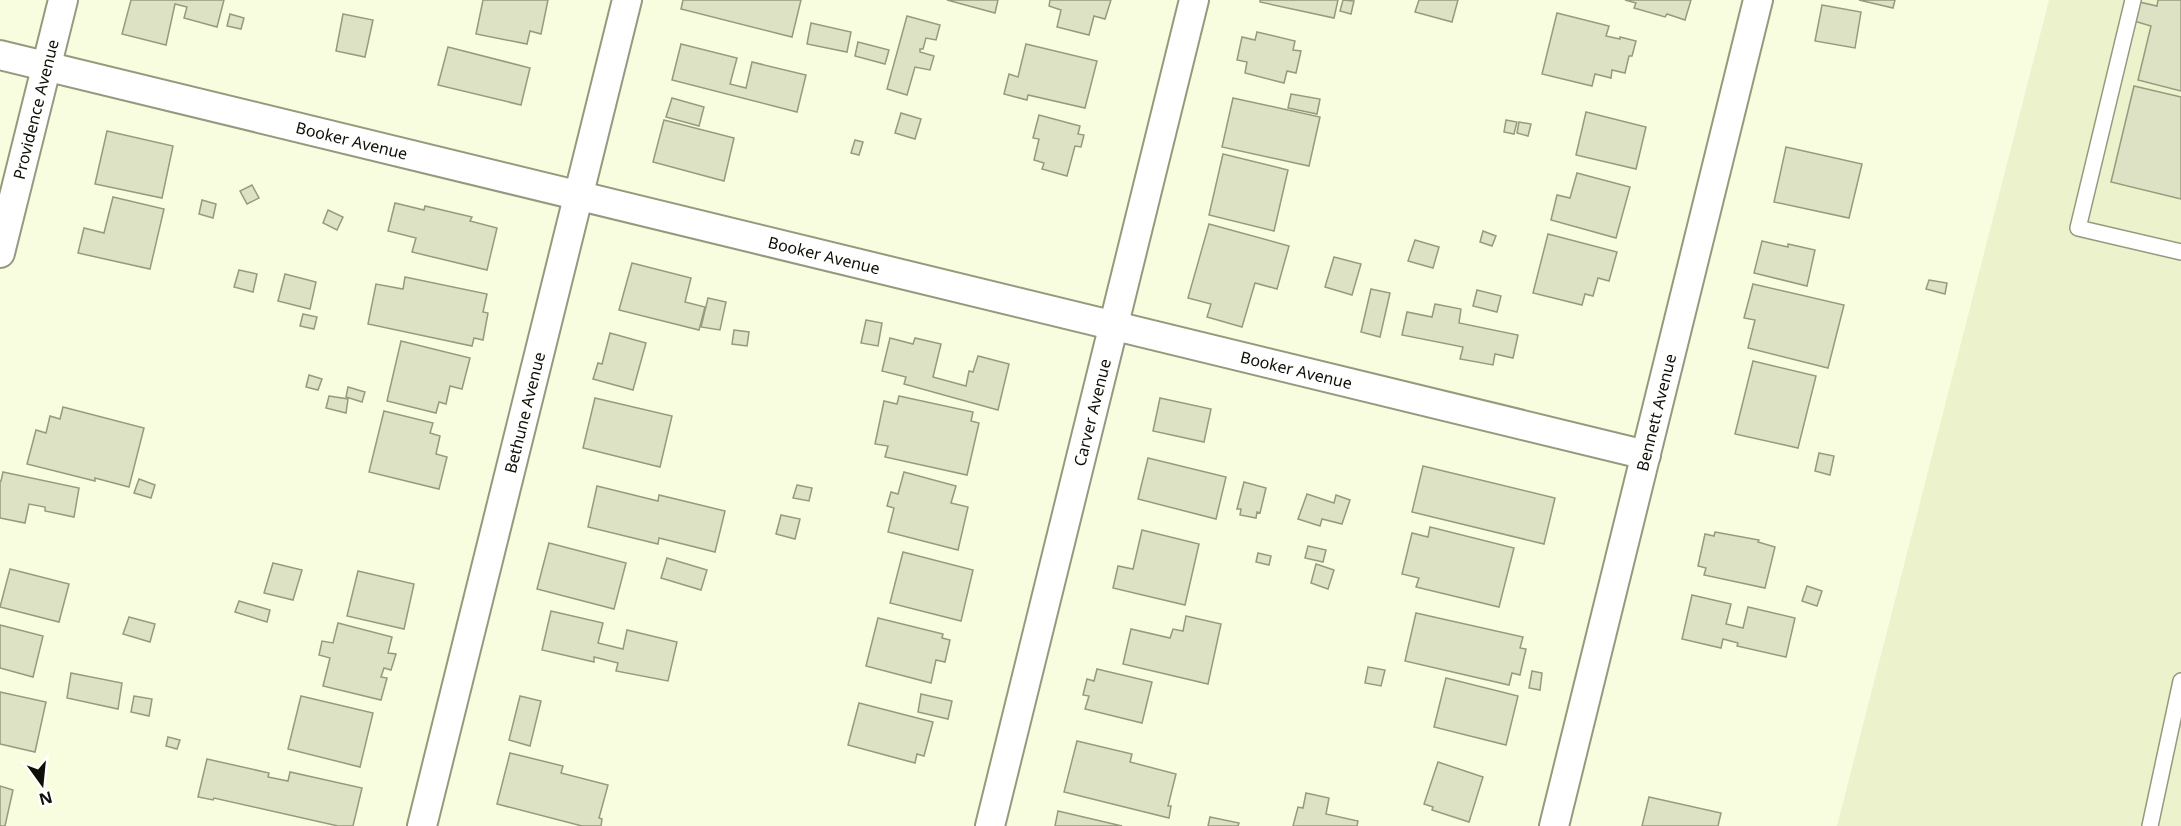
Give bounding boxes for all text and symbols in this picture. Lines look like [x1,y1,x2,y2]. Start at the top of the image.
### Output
street label: Providence Avenue [8,37,64,182]
street label: Booker Avenue [294,116,410,165]
street label: Booker Avenue [766,231,882,279]
street label: Booker Avenue [1238,346,1354,394]
street label: Bethune Avenue [499,350,550,476]
street label: Bennett Avenue [1631,351,1681,473]
street label: Carver Avenue [1068,356,1116,468]
north arrow [12,754,72,814]
text: N [37,786,55,811]

